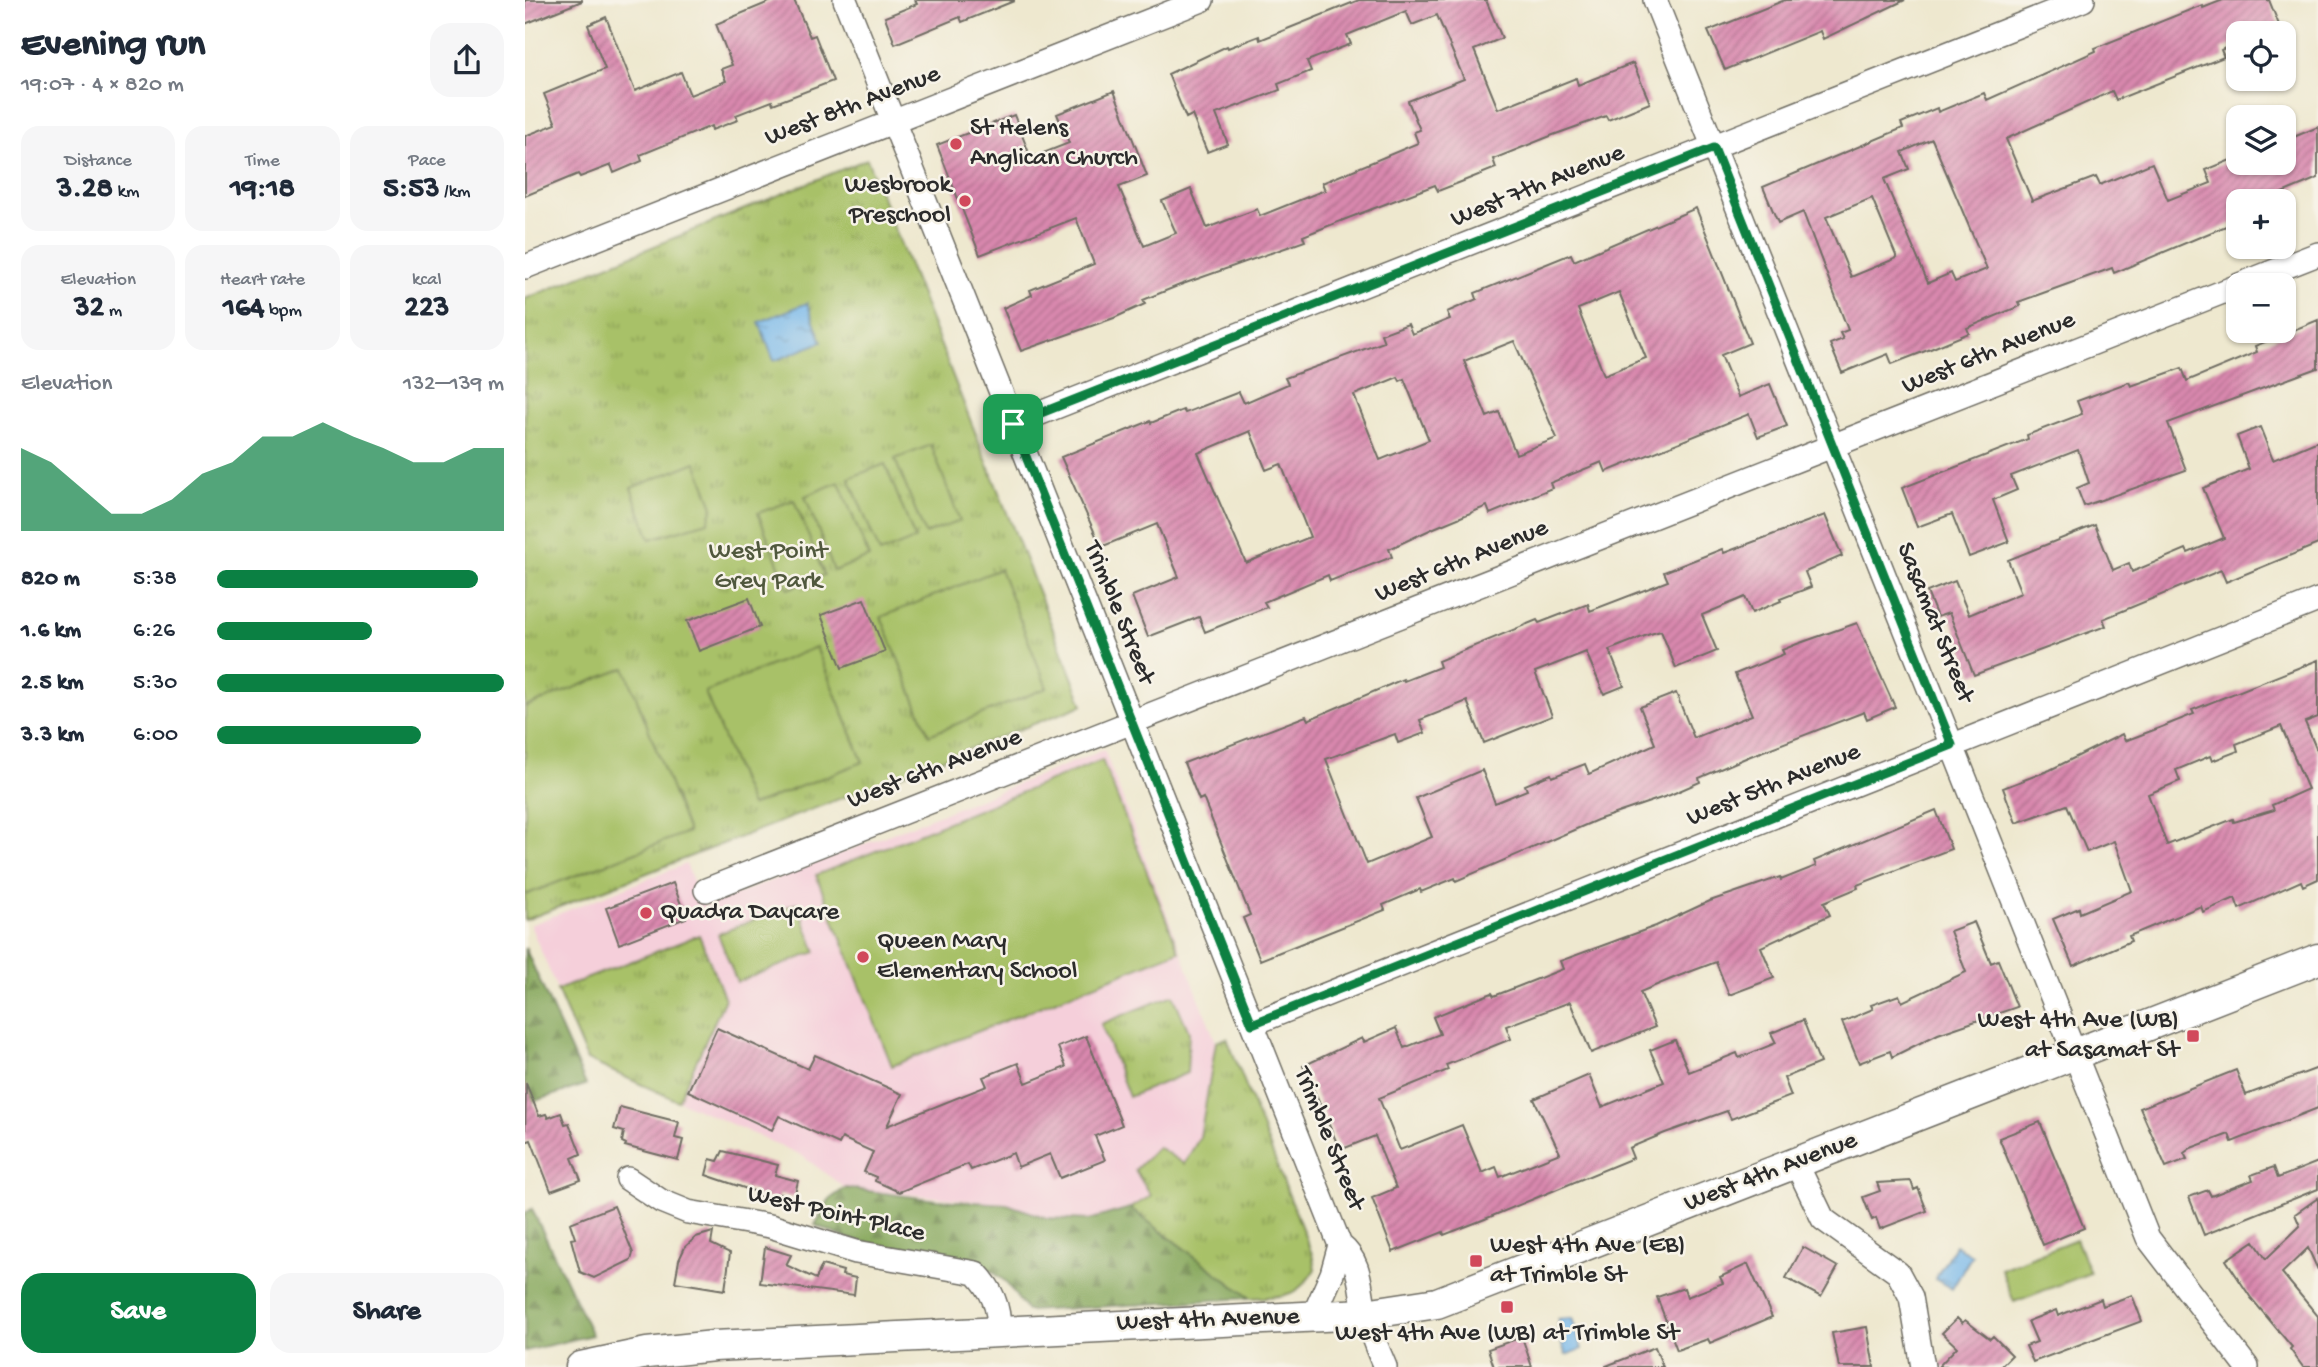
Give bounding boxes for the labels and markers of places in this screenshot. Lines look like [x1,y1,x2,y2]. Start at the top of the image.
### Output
place label: St Helens Anglican Church [970,114,1138,175]
marker: St Helens Anglican Church [948,136,964,152]
place label: Wesbrook Preschool [844,171,953,232]
marker: Wesbrook Preschool [957,193,973,209]
pin [983,394,1043,454]
place label: Quadra Daycare [660,898,840,929]
marker: Quadra Daycare [638,905,654,921]
place label: Queen Mary Elementary School [877,927,1077,988]
marker: Queen Mary Elementary School [855,949,871,965]
place label: West 4th Ave (WB) at Sasamat St [1978,1006,2181,1067]
marker: West 4th Ave (WB) at Sasamat St [2185,1028,2201,1044]
place label: West 4th Ave (EB) at Trimble St [1490,1231,1686,1292]
marker: West 4th Ave (EB) at Trimble St [1468,1253,1484,1269]
marker: West 4th Ave (WB) at Trimble St [1499,1299,1515,1315]
place label: West 4th Ave (WB) at Trimble St [1335,1319,1681,1350]

